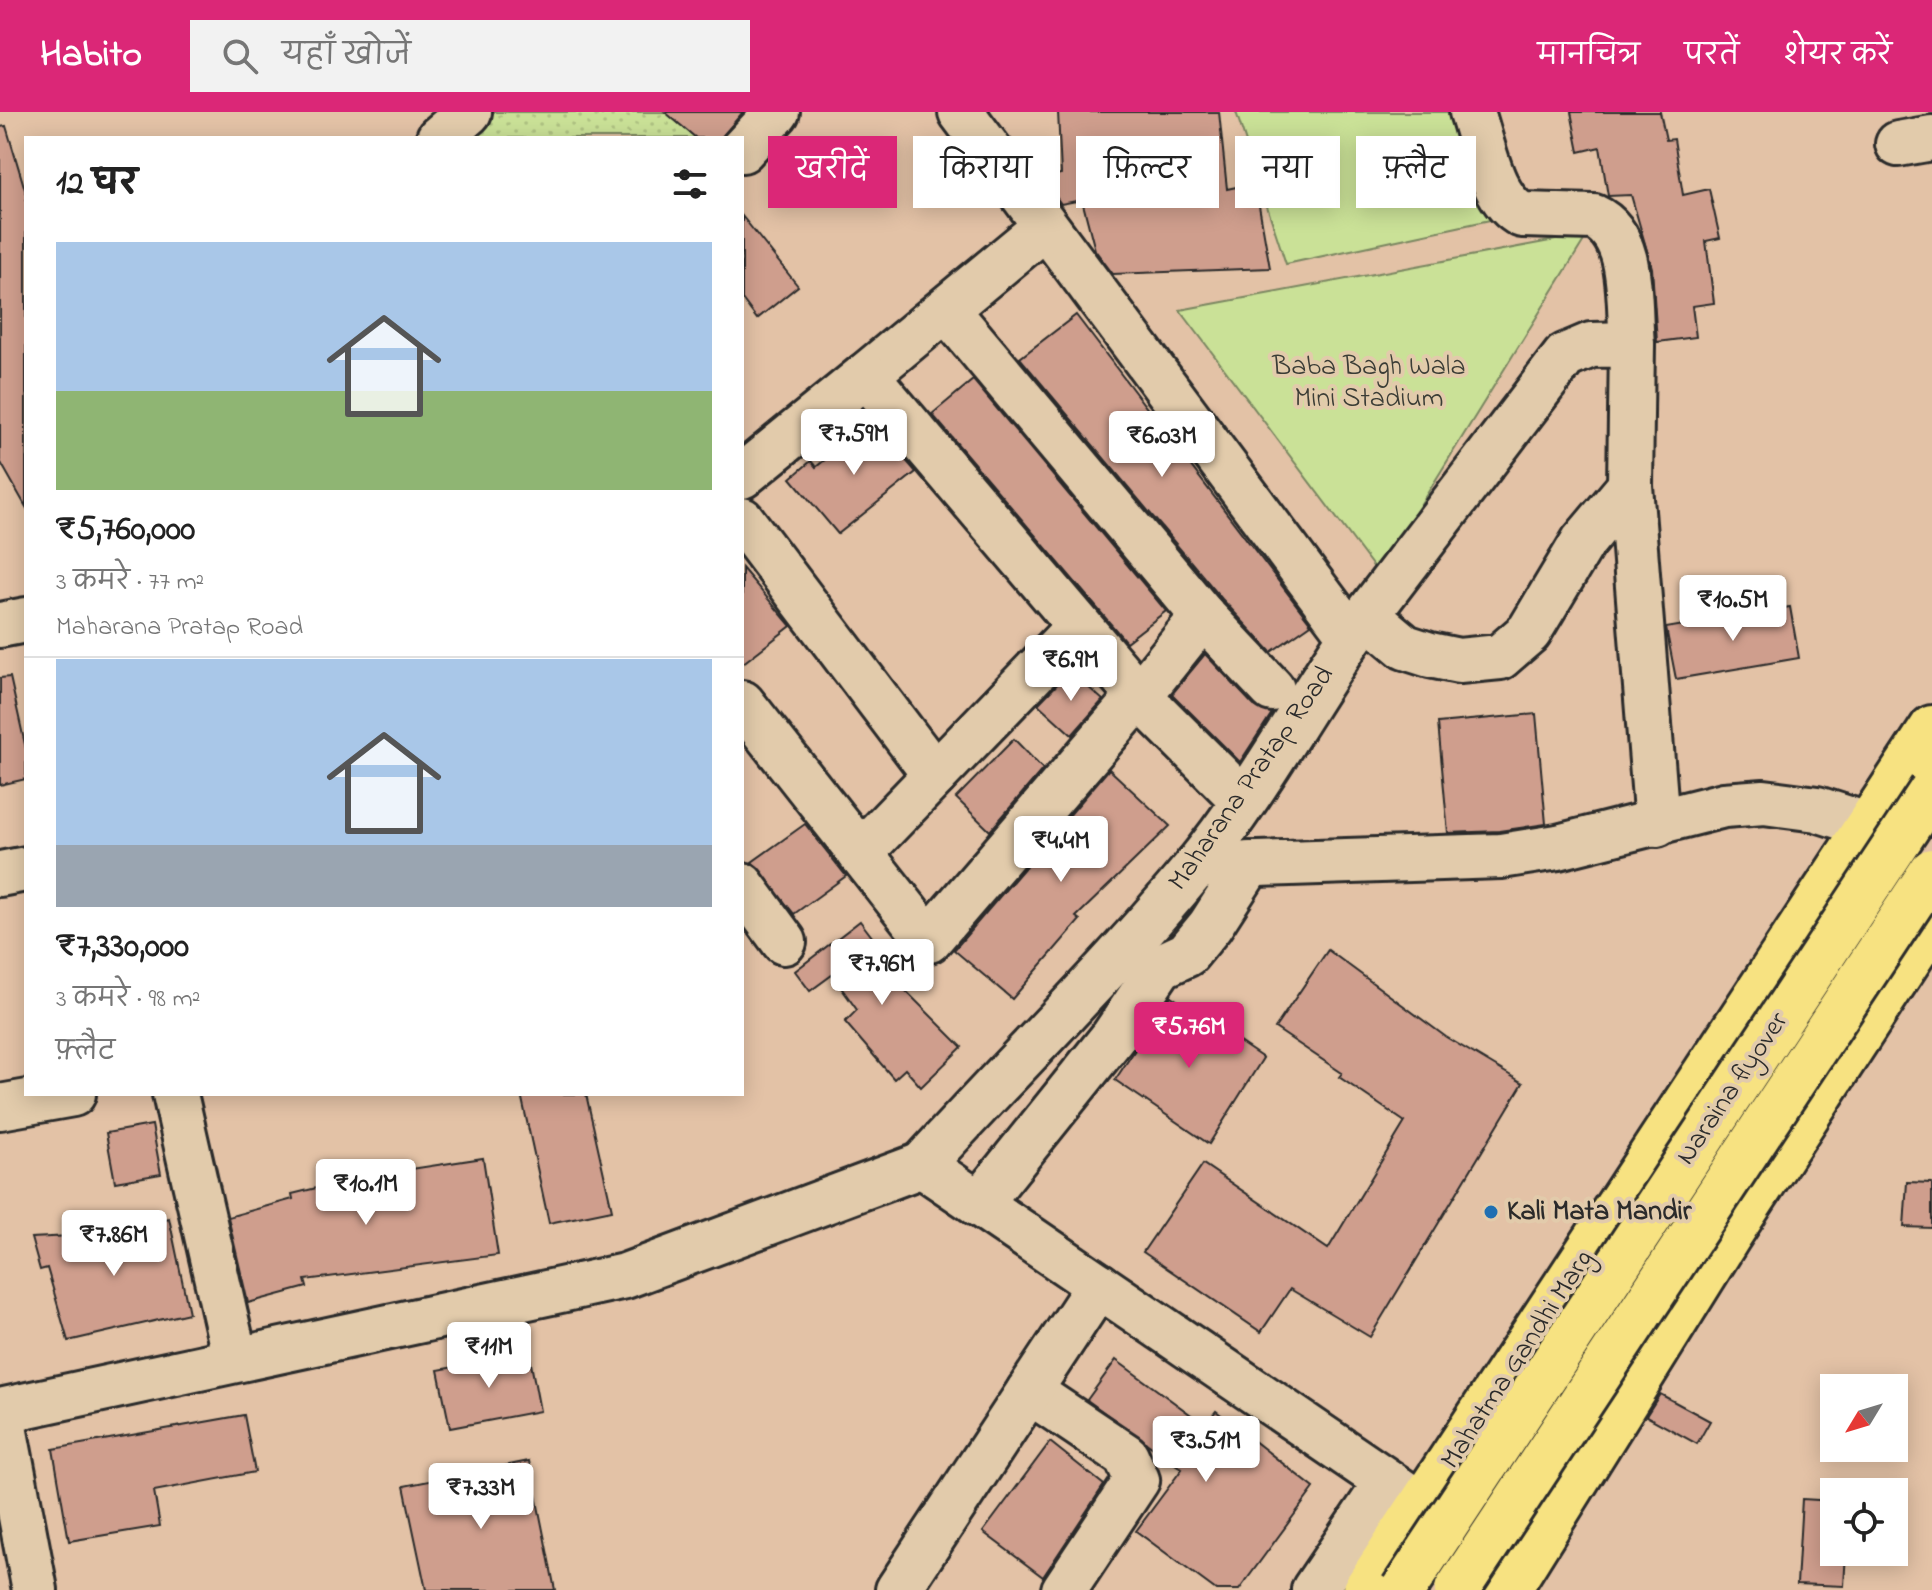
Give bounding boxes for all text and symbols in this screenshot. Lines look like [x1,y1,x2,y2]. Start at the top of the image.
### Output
search box [190,20,750,92]
text: Habito [40,28,142,84]
icon: search [218,34,262,78]
text: यहाँ खोजें [282,35,411,79]
text: मानचित्र [1538,37,1640,78]
text: परतें [1684,37,1739,78]
text: शेयर करें [1783,37,1892,78]
chip: खरीदें [768,136,897,208]
chip: किराया [913,136,1060,208]
chip: फ़िल्टर [1076,136,1219,208]
chip: नया [1235,136,1340,208]
chip: फ़्लैट [1356,136,1476,208]
text: 12 घर [56,160,137,210]
icon: filters [668,162,712,206]
icon: home [312,294,456,438]
park label: Baba Bagh Wala Mini Stadium [1271,347,1466,420]
pin: ₹7.59M [789,409,919,477]
pin: ₹6.03M [1097,411,1227,479]
text: ₹7.59M [819,416,889,454]
text: ₹6.03M [1127,418,1197,456]
text: ₹5,760,000 [56,506,195,556]
text: 3 कमरे · 77 m² [56,564,204,602]
pin: ₹10.5M [1668,575,1798,643]
text: ₹10.5M [1697,582,1769,620]
text: Maharana Pratap Road [56,609,303,647]
pin: ₹6.9M [1015,635,1127,703]
text: ₹6.9M [1043,642,1099,680]
street label: Maharana Pratap Road [1159,658,1345,900]
icon: home [312,711,456,855]
pin: ₹4.4M [1005,816,1117,884]
text: ₹4.4M [1032,823,1090,861]
text: ₹7,330,000 [56,923,189,973]
pin: ₹7.96M [817,939,947,1007]
text: ₹7.96M [849,946,915,984]
text: 3 कमरे · 98 m² [56,981,200,1019]
pin: ₹5.76M [1124,1002,1254,1070]
street label: Naraina flyover [1667,1004,1800,1174]
text: ₹5.76M [1152,1009,1226,1047]
text: फ़्लैट [56,1034,115,1072]
pin: ₹10.1M [301,1159,431,1227]
text: ₹10.1M [334,1166,398,1204]
place label: Kali Mata Mandir [1507,1192,1693,1233]
marker: Kali Mata Mandir [1482,1203,1500,1221]
pin: ₹7.86M [49,1210,179,1278]
text: ₹7.86M [80,1217,148,1255]
street label: Mahatma Gandhi Marg [1431,1242,1605,1478]
pin: ₹11M [442,1322,536,1390]
text: ₹11M [465,1329,513,1367]
north arrow [1820,1374,1908,1462]
map controls [1820,1374,1908,1566]
pin: ₹3.51M [1141,1416,1271,1484]
text: ₹3.51M [1171,1423,1241,1461]
pin: ₹7.33M [416,1463,546,1531]
text: ₹7.33M [447,1470,515,1508]
button: locate [1820,1478,1908,1566]

